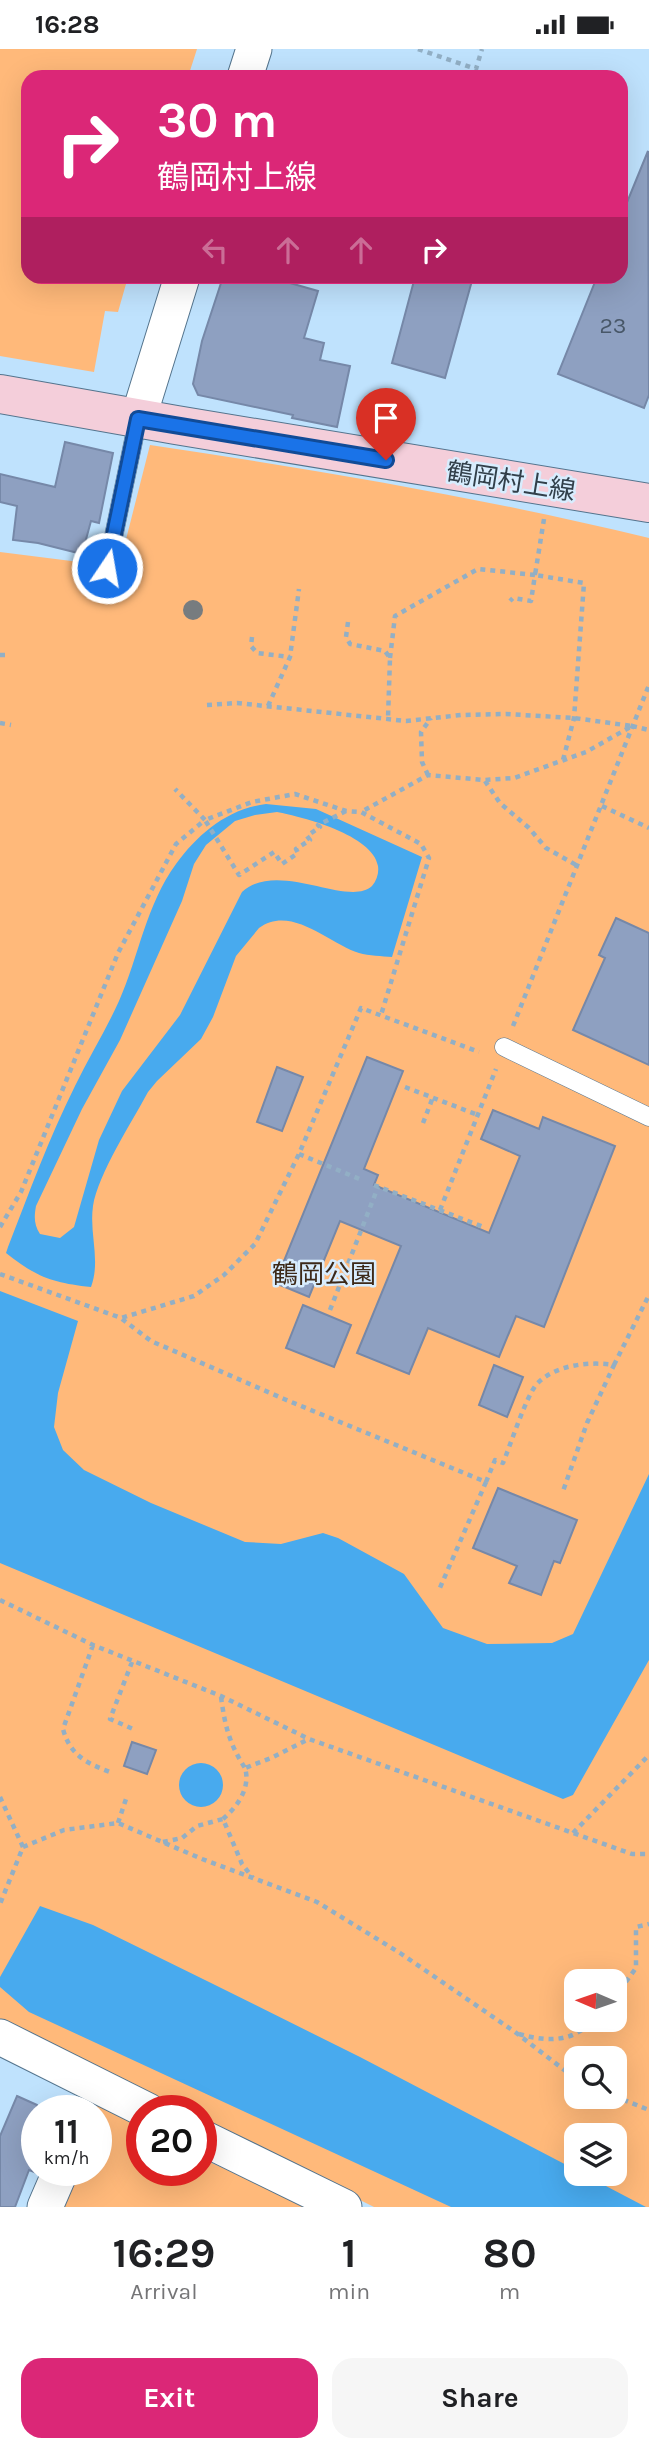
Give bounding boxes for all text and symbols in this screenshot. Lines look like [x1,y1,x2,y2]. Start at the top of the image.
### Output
text: 16:28 [35,9,100,40]
text: 30 m [157,92,277,149]
icon: right [42,98,133,189]
text: 鶴岡村上線 [157,159,317,196]
icon: left [196,231,234,269]
icon: ahead [269,231,307,269]
icon: ahead [342,231,380,269]
icon: right [415,231,453,269]
house number: 23 [600,312,626,339]
pin [356,388,416,460]
icon: arrive [367,399,405,437]
street label: 鶴岡村上線 [444,456,578,507]
position arrow [70,531,144,605]
park label: 鶴岡公園 [272,1259,376,1290]
north arrow [564,1969,626,2032]
map controls [564,1969,627,2186]
button: search [564,2046,627,2109]
speed limit sign: 20 [126,2095,217,2186]
text: 11 [54,2111,79,2152]
button: layers [564,2123,627,2186]
text: km/h [44,2147,89,2169]
text: 16:29 [113,2228,215,2278]
text: 1 [342,2228,357,2278]
text: 80 [483,2228,536,2278]
text: Arrival [130,2278,198,2305]
text: min [328,2278,370,2305]
text: m [499,2278,520,2305]
button: Exit [21,2358,318,2438]
button: Share [332,2358,628,2438]

